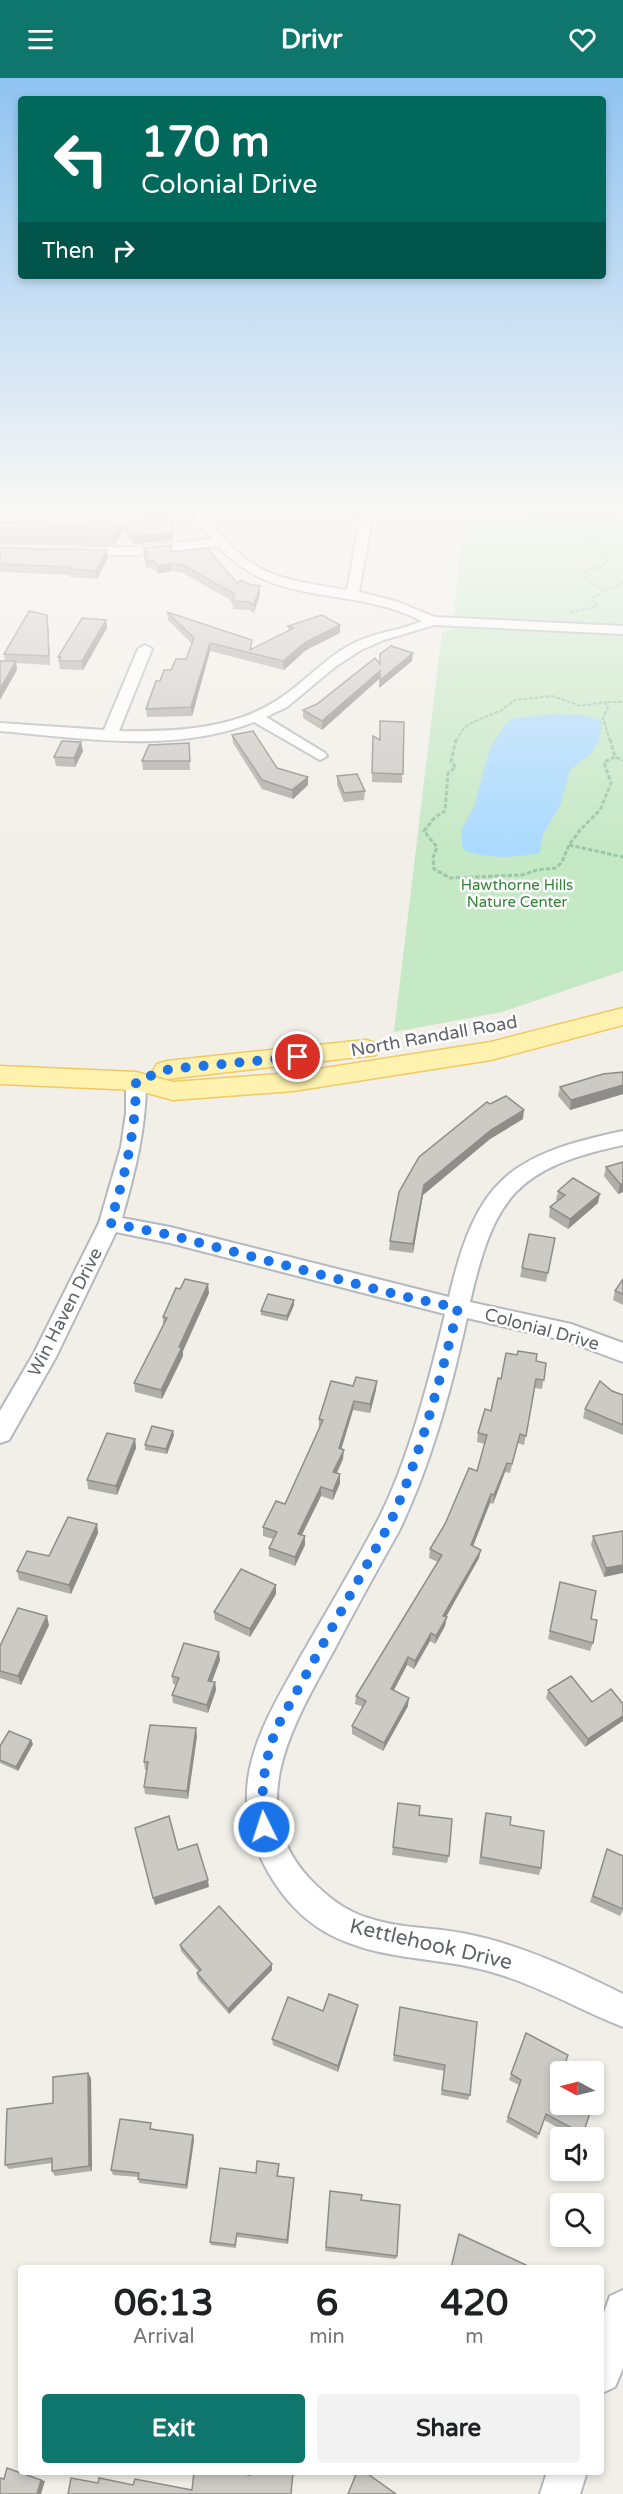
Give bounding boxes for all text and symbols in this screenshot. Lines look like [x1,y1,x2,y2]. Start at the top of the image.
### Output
icon: menu [24,23,57,56]
text: Drivr [281,23,342,56]
icon: heart [566,23,599,56]
text: 170 m [141,117,270,168]
icon: left [42,120,120,198]
text: Colonial Drive [141,168,317,201]
icon: right [107,234,140,267]
text: Then [42,238,95,264]
park label: Hawthorne Hills Nature Center [461,876,573,911]
street label: North Randall Road [349,1011,519,1061]
pin [272,1031,323,1082]
icon: arrive [281,1040,314,1073]
street label: Win Haven Drive [23,1244,107,1380]
street label: Colonial Drive [482,1303,602,1355]
position arrow [232,1795,296,1859]
street label: Kettlehook Drive [347,1914,515,1975]
north arrow [550,2061,604,2115]
map controls [550,2061,604,2247]
button: sound [550,2127,604,2181]
button: search [550,2193,604,2247]
text: 06:13 [114,2282,214,2325]
text: 6 [316,2282,338,2325]
text: 420 [440,2282,508,2325]
text: Arrival [133,2325,195,2349]
text: min [309,2325,345,2349]
text: m [465,2325,484,2349]
button: Exit [42,2394,305,2463]
button: Share [317,2394,580,2463]

